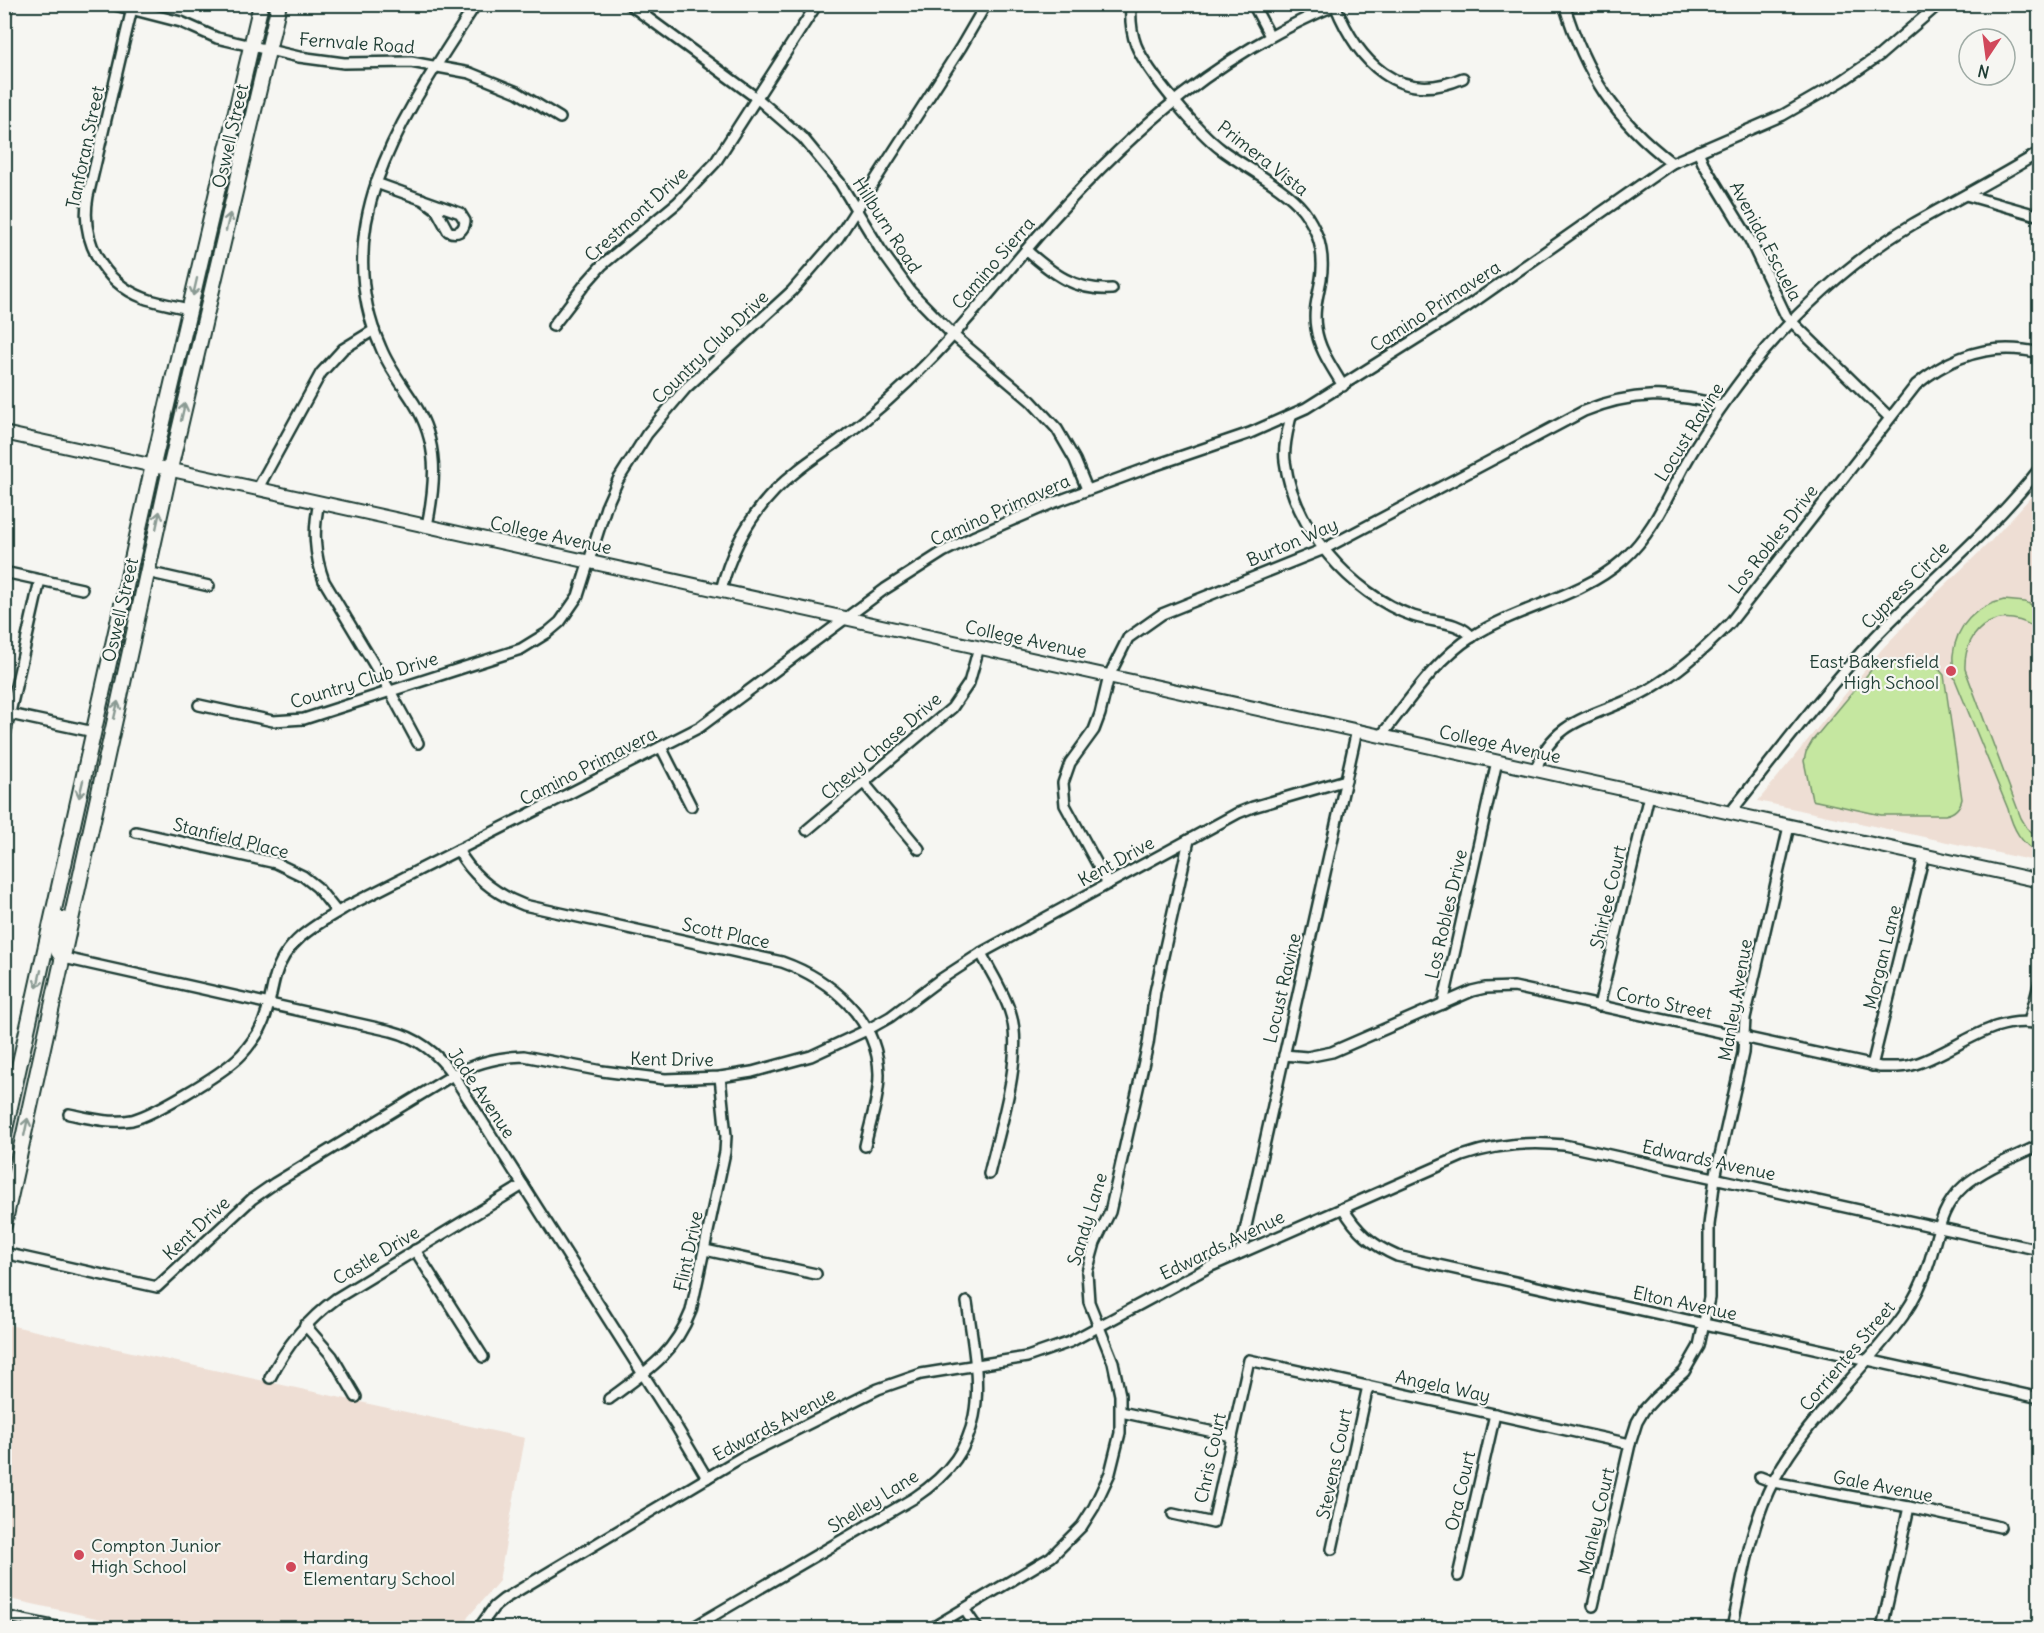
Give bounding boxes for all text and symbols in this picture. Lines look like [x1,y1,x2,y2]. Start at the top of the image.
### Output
street label: Fernvale Road [299,27,416,59]
north arrow [1957,27,2017,87]
text: N [1976,61,1991,83]
street label: Oswell Street [207,82,253,190]
street label: Tanforan Street [61,84,109,210]
street label: Primera Vista [1213,115,1313,201]
street label: Crestmont Drive [579,161,693,267]
street label: Hillburn Road [847,173,927,278]
street label: Avenida Escuela [1725,177,1807,305]
street label: Camino Sierra [947,212,1039,314]
one-way arrow [222,213,234,232]
street label: Camino Primavera [1366,255,1504,357]
one-way arrow [188,277,200,296]
street label: Country Club Drive [647,285,773,409]
street label: Locust Ravine [1649,378,1729,486]
one-way arrow [178,403,189,422]
street label: Camino Primavera [926,469,1074,551]
street label: Los Robles Drive [1723,480,1823,598]
one-way arrow [153,511,165,530]
street label: College Avenue [488,511,614,559]
street label: Burton Way [1243,513,1341,571]
street label: Cypress Circle [1856,536,1954,634]
street label: Oswell Street [97,556,143,664]
street label: College Avenue [963,615,1089,663]
street label: Country Club Drive [287,647,441,713]
place label: East Bakersfield High School [1809,650,1939,694]
marker: East Bakersfield High School [1944,664,1958,678]
street label: Chevy Chase Drive [816,687,946,805]
one-way arrow [111,701,122,721]
street label: College Avenue [1437,720,1563,768]
street label: Camino Primavera [516,722,660,810]
one-way arrow [75,778,86,798]
street label: Stanfield Place [171,813,291,863]
street label: Kent Drive [1074,831,1158,891]
street label: Shirlee Court [1585,843,1631,951]
street label: Los Robles Drive [1420,847,1472,981]
street label: Morgan Lane [1858,902,1906,1012]
street label: Scott Place [680,912,772,954]
street label: Locust Ravine [1258,931,1306,1045]
street label: Manley Avenue [1713,937,1757,1063]
one-way arrow [33,969,44,988]
street label: Corto Street [1614,982,1714,1024]
street label: Jade Avenue [443,1043,521,1143]
street label: Kent Drive [630,1047,714,1071]
one-way arrow [20,1117,32,1136]
street label: Edwards Avenue [1640,1135,1778,1185]
street label: Sandy Lane [1062,1170,1112,1268]
street label: Kent Drive [158,1191,234,1265]
street label: Edwards Avenue [1156,1205,1288,1285]
street label: Flint Drive [668,1209,708,1293]
street label: Castle Drive [329,1220,423,1290]
street label: Elton Avenue [1631,1281,1739,1325]
street label: Corrientes Street [1794,1296,1900,1416]
street label: Angela Way [1393,1365,1493,1407]
street label: Edwards Avenue [709,1382,839,1466]
street label: Stevens Court [1311,1407,1357,1521]
street label: Chris Court [1189,1411,1231,1505]
street label: Ora Court [1440,1449,1480,1533]
street label: Shelley Lane [823,1464,923,1538]
street label: Manley Court [1573,1465,1619,1577]
street label: Gale Avenue [1831,1465,1935,1507]
place label: Compton Junior High School [91,1534,222,1578]
place label: Harding Elementary School [303,1546,455,1590]
marker: Compton Junior High School [72,1548,86,1562]
marker: Harding Elementary School [284,1560,298,1574]

